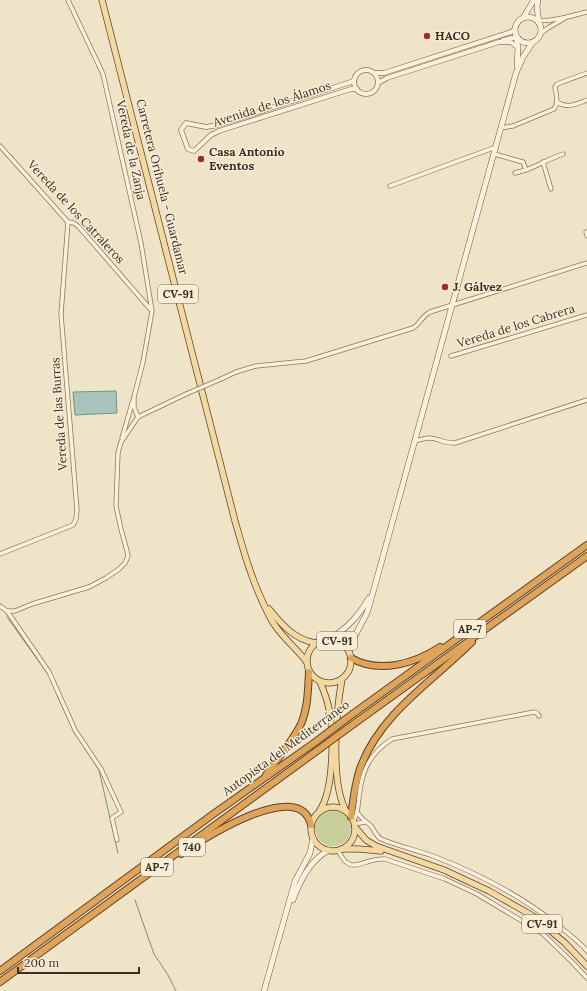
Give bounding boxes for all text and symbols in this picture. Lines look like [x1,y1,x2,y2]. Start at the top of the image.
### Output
place label: HACO [435,28,470,43]
marker: HACO [422,31,432,41]
street label: Avenida de los Álamos [210,77,333,130]
street label: Carretera Orihuela - Guardamar [133,97,192,277]
street label: Vereda de la Zanja [113,98,149,201]
place label: Casa Antonio Eventos [209,144,285,173]
marker: Casa Antonio Eventos [196,154,206,164]
street label: Vereda de los Catraleros [24,156,128,267]
place label: J. Gálvez [453,279,502,294]
marker: J. Gálvez [440,282,450,292]
road number: CV-91 [158,285,198,303]
street label: Vereda de los Cabrera [454,300,577,351]
street label: Vereda de las Burras [47,356,70,472]
road number: AP-7 [454,620,486,638]
road number: CV-91 [317,632,357,650]
street label: Autopista del Mediterráneo [219,697,352,799]
road number: 740 [179,838,205,856]
road number: AP-7 [141,858,173,876]
road number: CV-91 [522,915,562,933]
scale bar [18,949,139,975]
text: 200 m [24,955,60,970]

